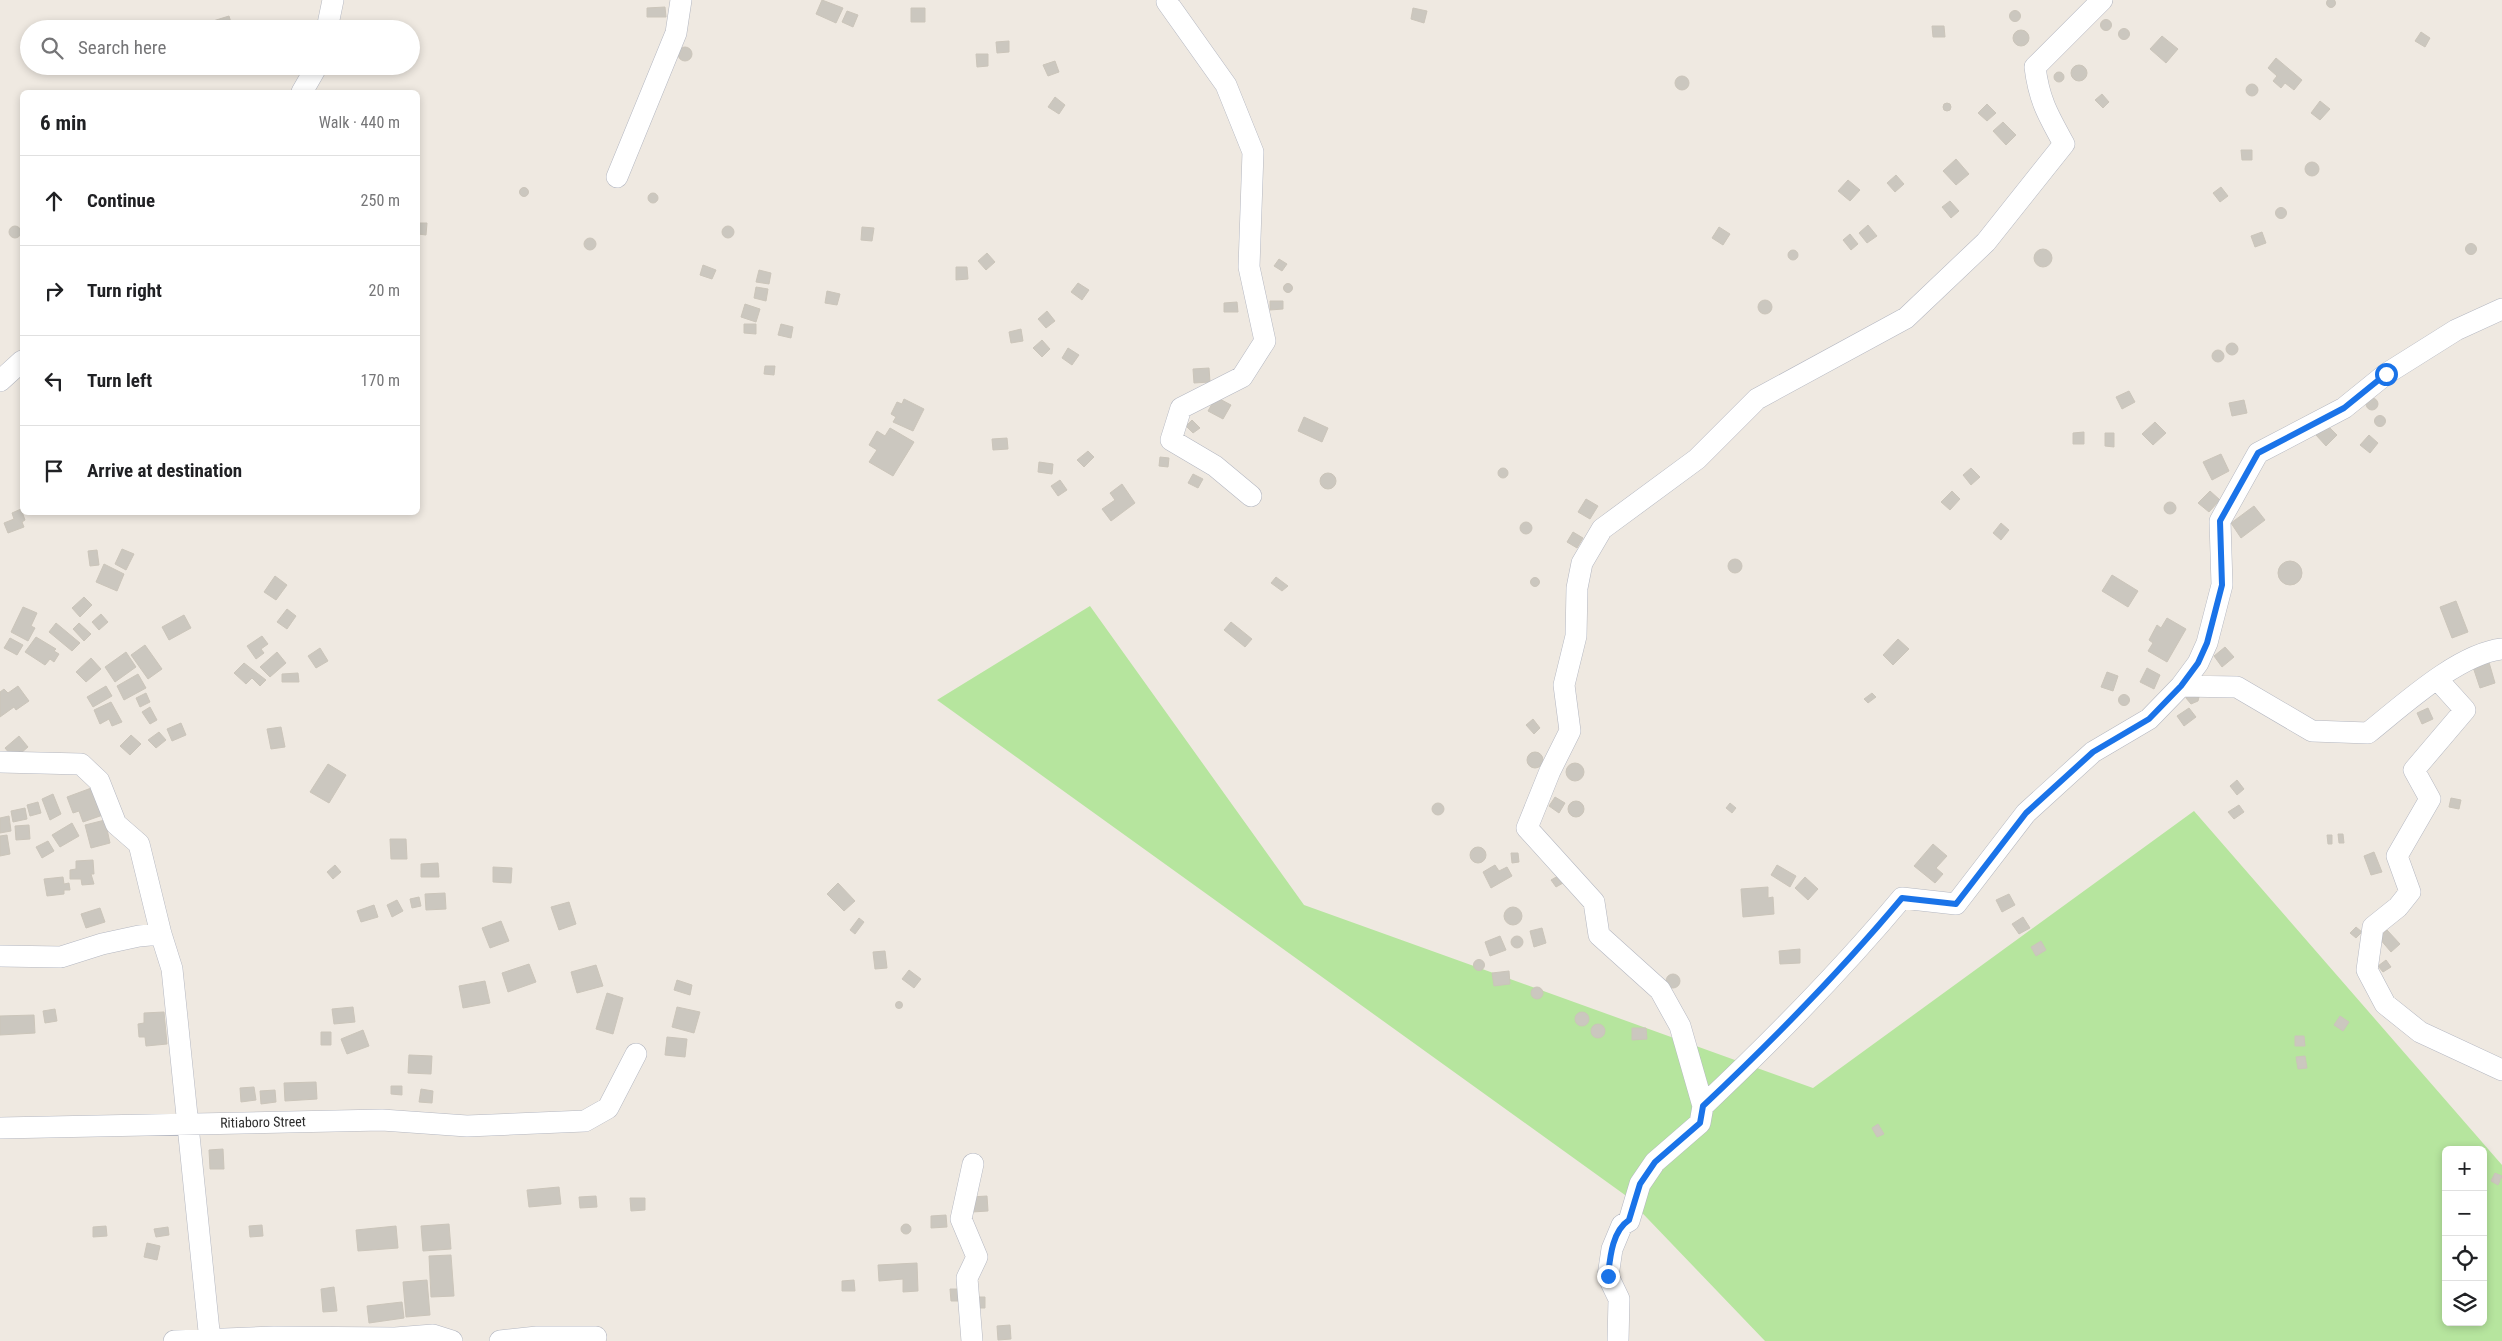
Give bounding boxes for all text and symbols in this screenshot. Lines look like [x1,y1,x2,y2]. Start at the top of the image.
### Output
search box [20,20,420,75]
icon: search [38,34,66,62]
text: Search here [78,36,166,59]
text: 6 min [40,111,87,135]
text: Walk · 440 m [319,113,400,132]
icon: ahead [40,187,68,215]
text: Continue [87,189,155,212]
text: 250 m [361,191,400,210]
icon: right [40,277,68,305]
text: Turn right [87,279,162,302]
text: 20 m [368,281,400,300]
route start [2375,363,2398,386]
icon: left [40,367,68,395]
text: Turn left [87,369,152,392]
text: 170 m [361,371,400,390]
icon: arrive [40,457,68,485]
text: Arrive at destination [87,459,242,482]
street label: Ritiaboro Street [220,1113,306,1131]
map controls [2442,1146,2487,1326]
button: + [2442,1146,2487,1191]
button: − [2442,1191,2487,1236]
button: locate [2442,1236,2487,1281]
route end [1597,1265,1620,1288]
button: layers [2442,1281,2487,1326]

